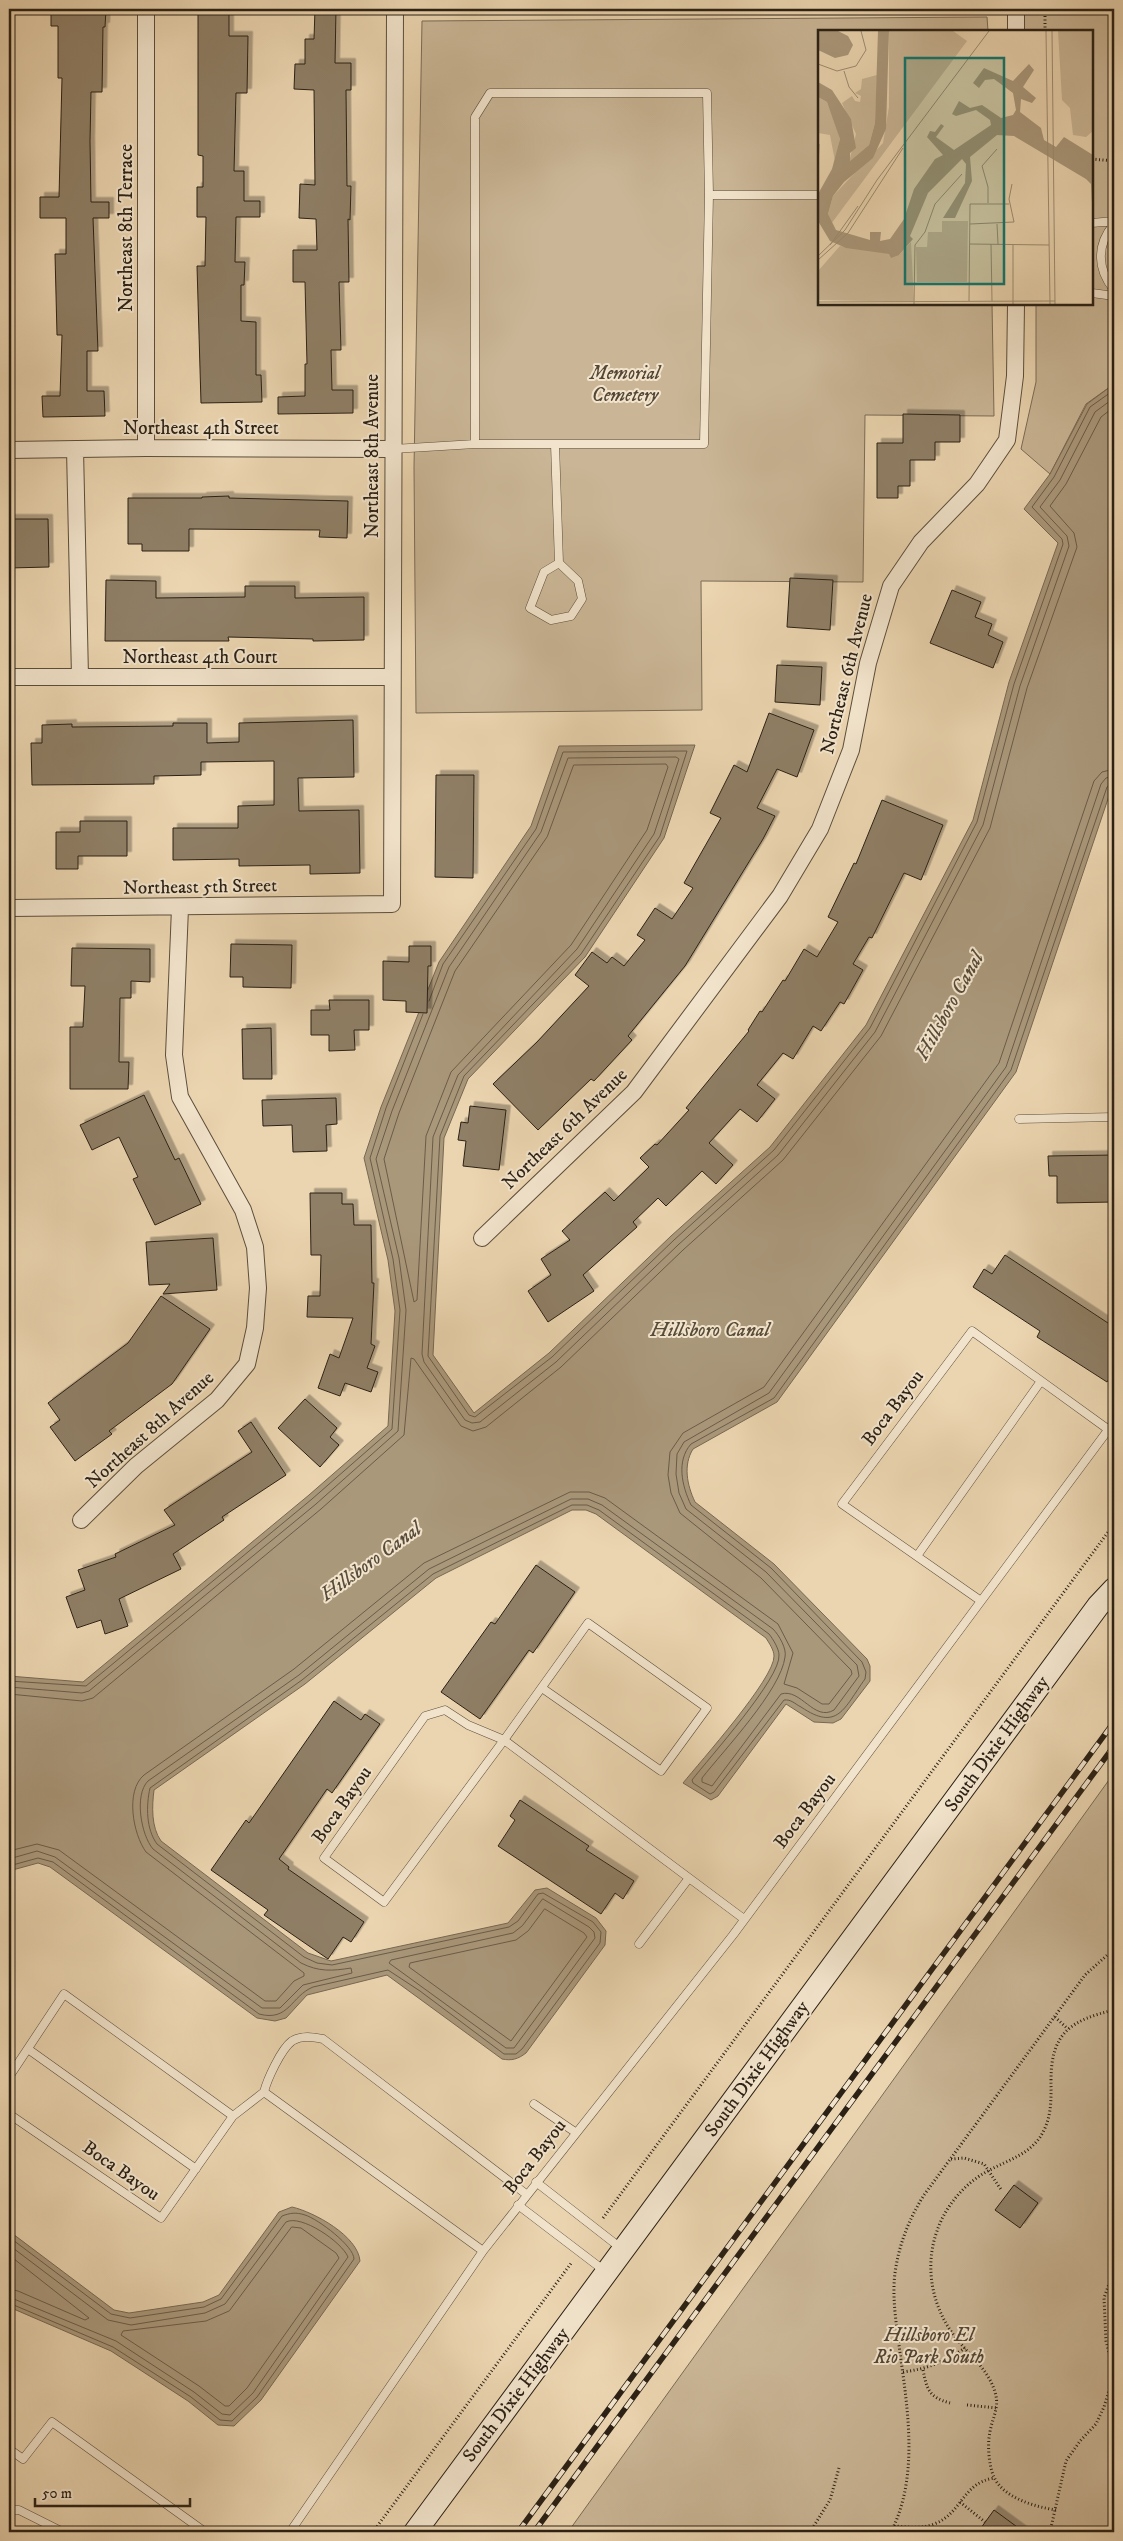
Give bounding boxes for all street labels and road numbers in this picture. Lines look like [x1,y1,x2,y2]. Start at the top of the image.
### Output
street label: Northeast 8th Terrace [115,144,138,312]
street label: Northeast 8th Avenue [361,374,384,538]
street label: Northeast 4th Street [123,417,279,440]
street label: Northeast 6th Avenue [816,591,878,757]
street label: Northeast 4th Court [122,646,278,669]
street label: Northeast 5th Street [123,874,277,900]
street label: Northeast 6th Avenue [498,1063,632,1194]
street label: Northeast 8th Avenue [81,1366,219,1494]
street label: Boca Bayou [857,1366,929,1450]
street label: South Dixie Highway [940,1671,1055,1817]
street label: Boca Bayou [307,1762,377,1848]
street label: Boca Bayou [769,1769,841,1853]
street label: South Dixie Highway [700,1996,815,2142]
street label: Boca Bayou [499,2115,571,2199]
street label: Boca Bayou [78,2136,164,2206]
street label: South Dixie Highway [458,2322,575,2467]

